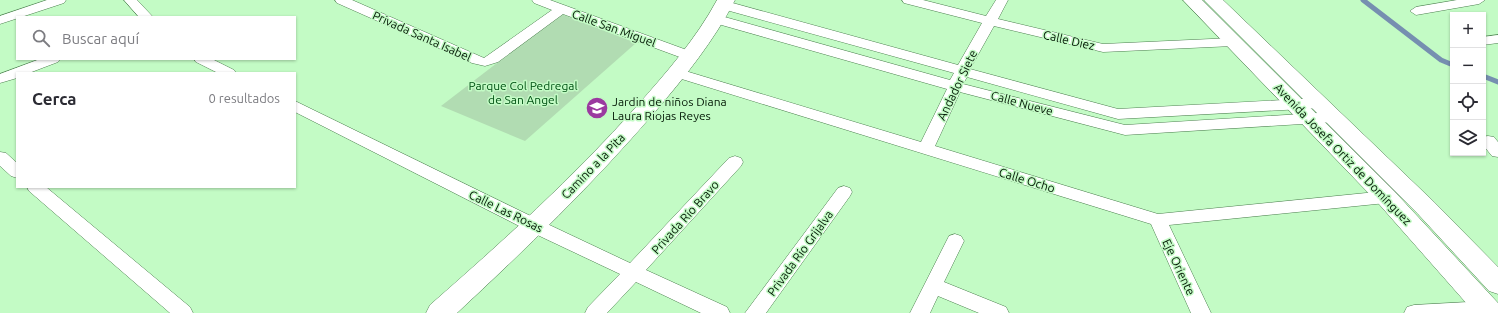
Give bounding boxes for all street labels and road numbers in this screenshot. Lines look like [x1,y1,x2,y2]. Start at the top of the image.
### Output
street label: Calle San Miguel [570,7,658,49]
street label: Privada Santa Isabel [371,8,473,64]
street label: Calle Diez [1042,28,1097,52]
street label: Andador Siete [934,48,980,122]
street label: Avenida Josefa Ortiz de Domínguez [1272,81,1415,228]
street label: Calle Nueve [990,88,1054,118]
street label: Camino a la Pita [559,131,627,201]
street label: Calle Ocho [997,165,1057,195]
street label: Privada Río Bravo [649,178,721,256]
street label: Calle Las Rosas [467,188,545,234]
street label: Privada Río Grijalva [765,208,835,298]
street label: Eje Oriente [1160,237,1198,297]

